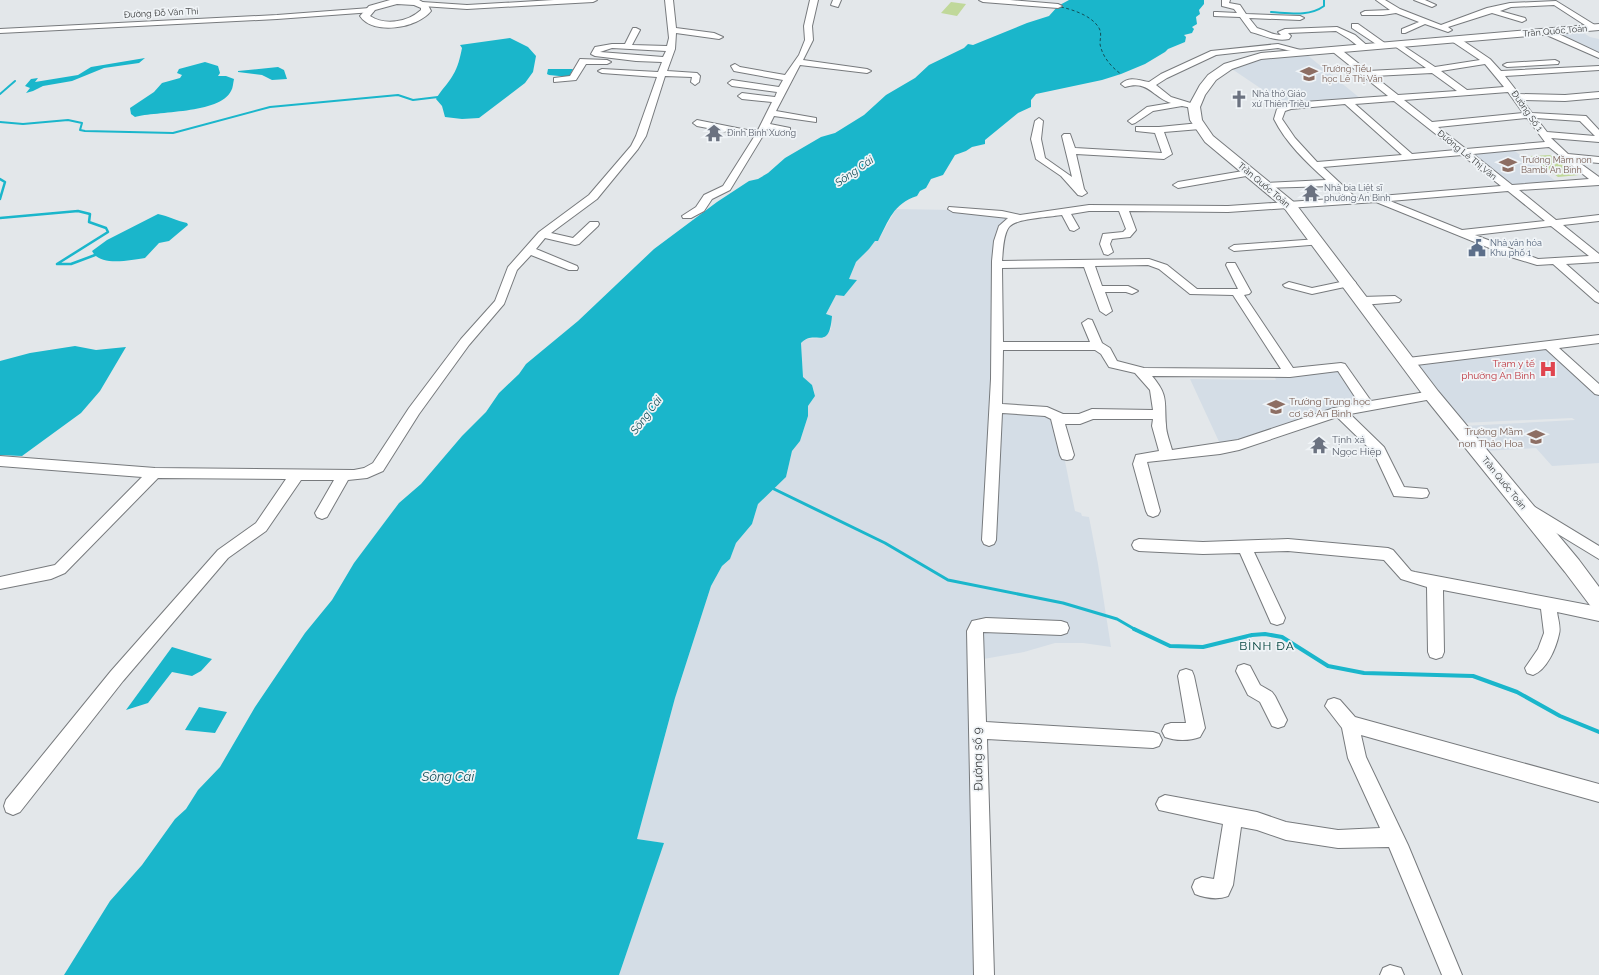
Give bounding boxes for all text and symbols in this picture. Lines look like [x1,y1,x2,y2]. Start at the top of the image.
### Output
street label: Đường Đỗ Văn Thi [123,6,199,20]
street label: Trần Quốc Toản [1522,23,1588,39]
school or university icon: Trường Tiểu học Lê Thị Vân [1299,64,1319,84]
place label: Trường Tiểu học Lê Thị Vân [1322,64,1383,84]
church icon: Nhà thờ Giáo xứ Thiên Triều [1229,89,1249,109]
place label: Nhà thờ Giáo xứ Thiên Triều [1252,89,1310,109]
street label: Đường Số 1 [1509,89,1545,133]
temple icon: Đình Bình Xương [704,123,724,143]
place label: Đình Bình Xương [727,128,796,138]
street label: Đường Lê Thị Vân [1435,128,1499,182]
water label: Sông Cái [832,153,877,190]
school or university icon: Trường Mầm non Bambi An Bình [1498,155,1518,175]
place label: Trường Mầm non Bambi An Bình [1521,155,1592,175]
street label: Trần Quốc Toản [1236,160,1292,210]
temple icon: Nhà bia Liệt sĩ phường An Bình [1301,183,1321,203]
place label: Nhà bia Liệt sĩ phường An Bình [1324,183,1390,203]
public building icon: Nhà văn hóa Khu phố 1 [1467,238,1487,258]
place label: Nhà văn hóa Khu phố 1 [1490,238,1542,258]
place label: Trạm y tế phường An Bình [1461,358,1535,381]
hospital icon: Trạm y tế phường An Bình [1538,359,1558,379]
water label: Sông Cái [627,393,665,438]
place label: Trường Trung học cơ sở An Bình [1289,396,1371,419]
school or university icon: Trường Trung học cơ sở An Bình [1266,397,1286,417]
place label: Trường Mầm non Thảo Hoa [1459,426,1523,449]
school or university icon: Trường Mầm non Thảo Hoa [1526,427,1546,447]
place label: Tịnh xá Ngọc Hiệp [1332,434,1381,457]
temple icon: Tịnh xá Ngọc Hiệp [1309,435,1329,455]
street label: Trần Quốc Toản [1480,455,1528,511]
district label: BÌNH ĐA [1239,639,1295,653]
street label: Đường số 9 [970,727,986,791]
water label: Sông Cái [421,769,475,784]

